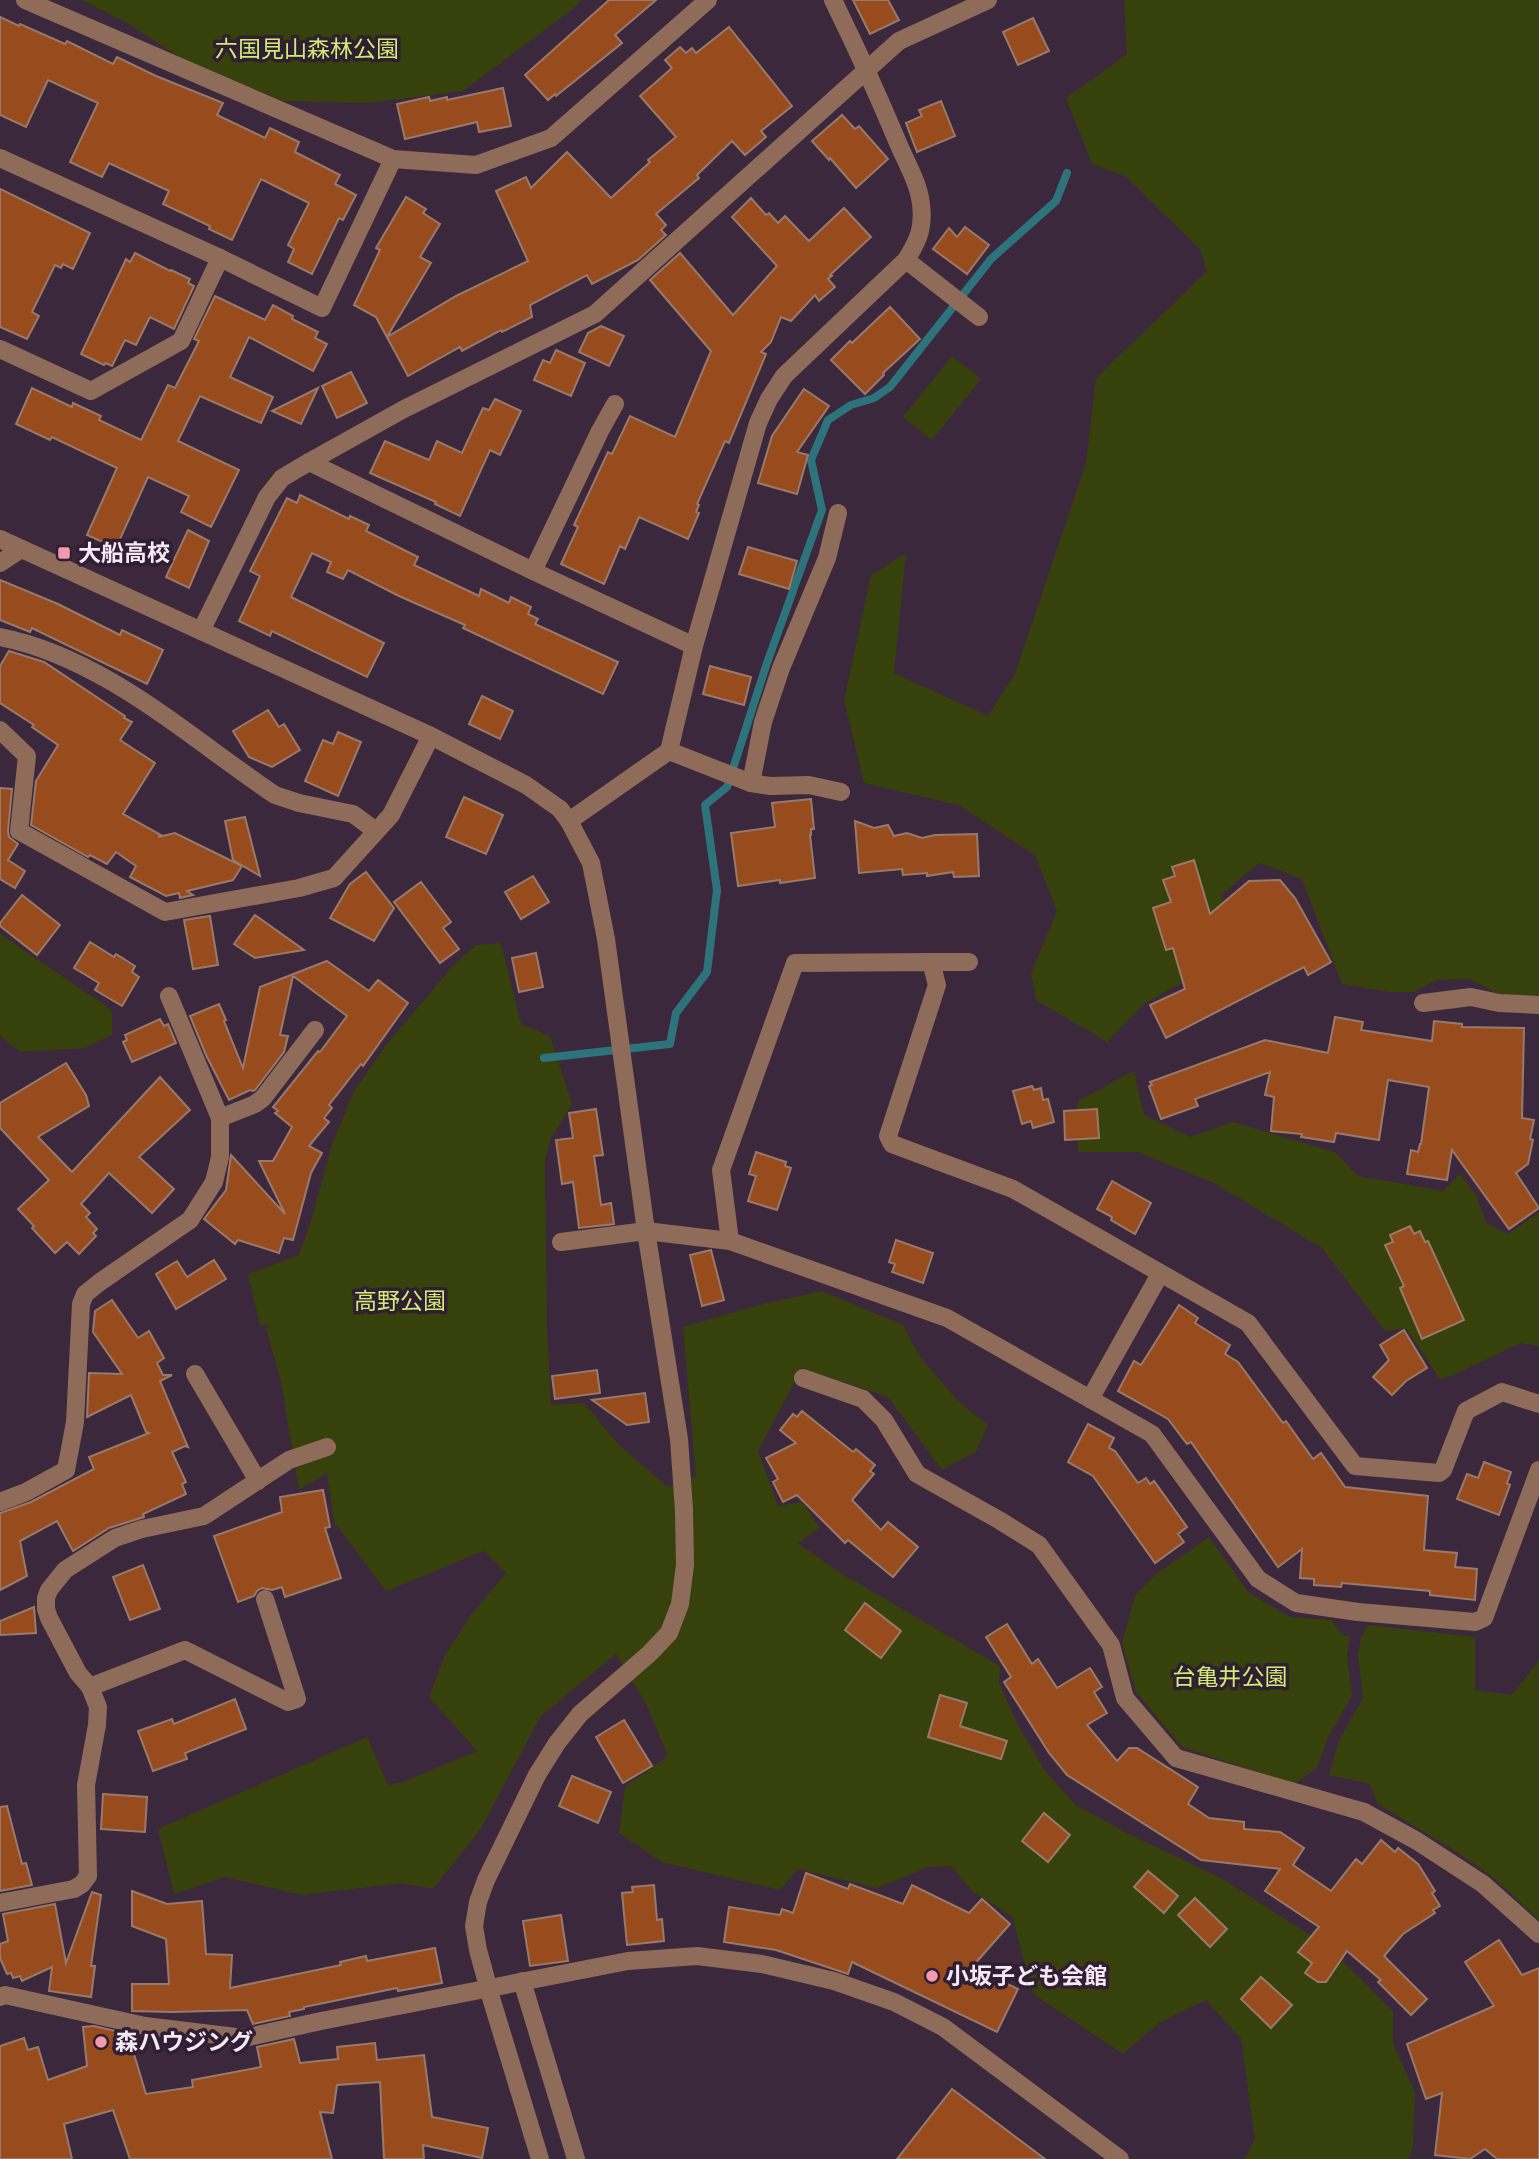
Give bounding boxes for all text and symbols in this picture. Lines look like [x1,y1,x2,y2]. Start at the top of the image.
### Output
park label: 六国見山森林公園 [215,34,399,64]
place label: 大船高校 [78,538,170,568]
marker: 大船高校 [56,545,72,561]
park label: 高野公園 [354,1286,446,1316]
park label: 台亀井公園 [1173,1662,1288,1692]
place label: 小坂子ども会館 [946,1961,1107,1991]
marker: 小坂子ども会館 [924,1968,940,1984]
place label: 森ハウジング [115,2027,253,2057]
marker: 森ハウジング [93,2034,109,2050]

